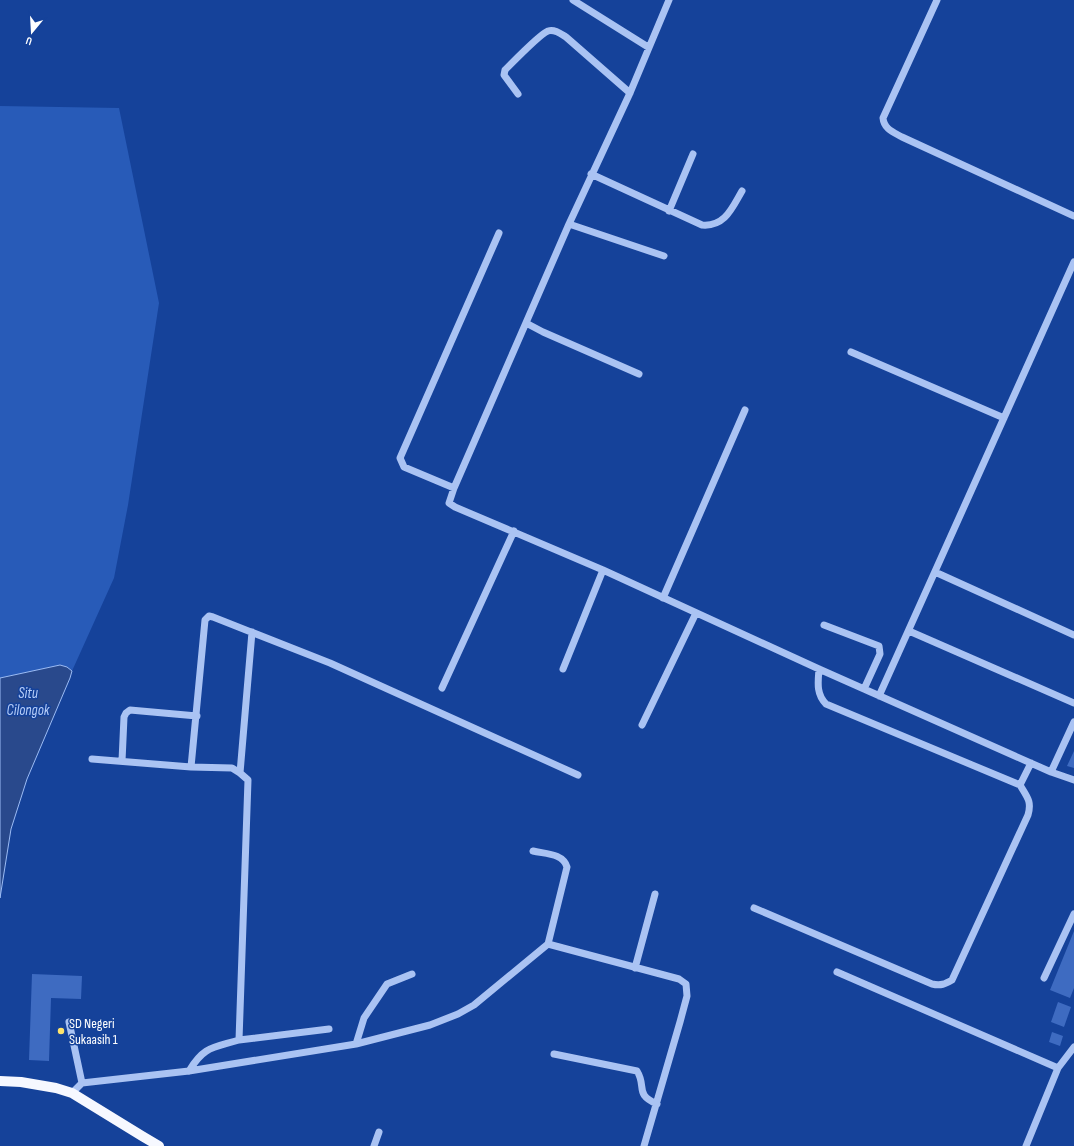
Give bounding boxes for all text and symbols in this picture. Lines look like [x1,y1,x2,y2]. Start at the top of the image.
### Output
north arrow [12,12,52,52]
text: U [24,34,34,48]
water label: Situ Cilongok [7,684,50,720]
place label: SD Negeri Sukaasih 1 [69,1015,118,1048]
marker: SD Negeri Sukaasih 1 [56,1026,66,1036]

